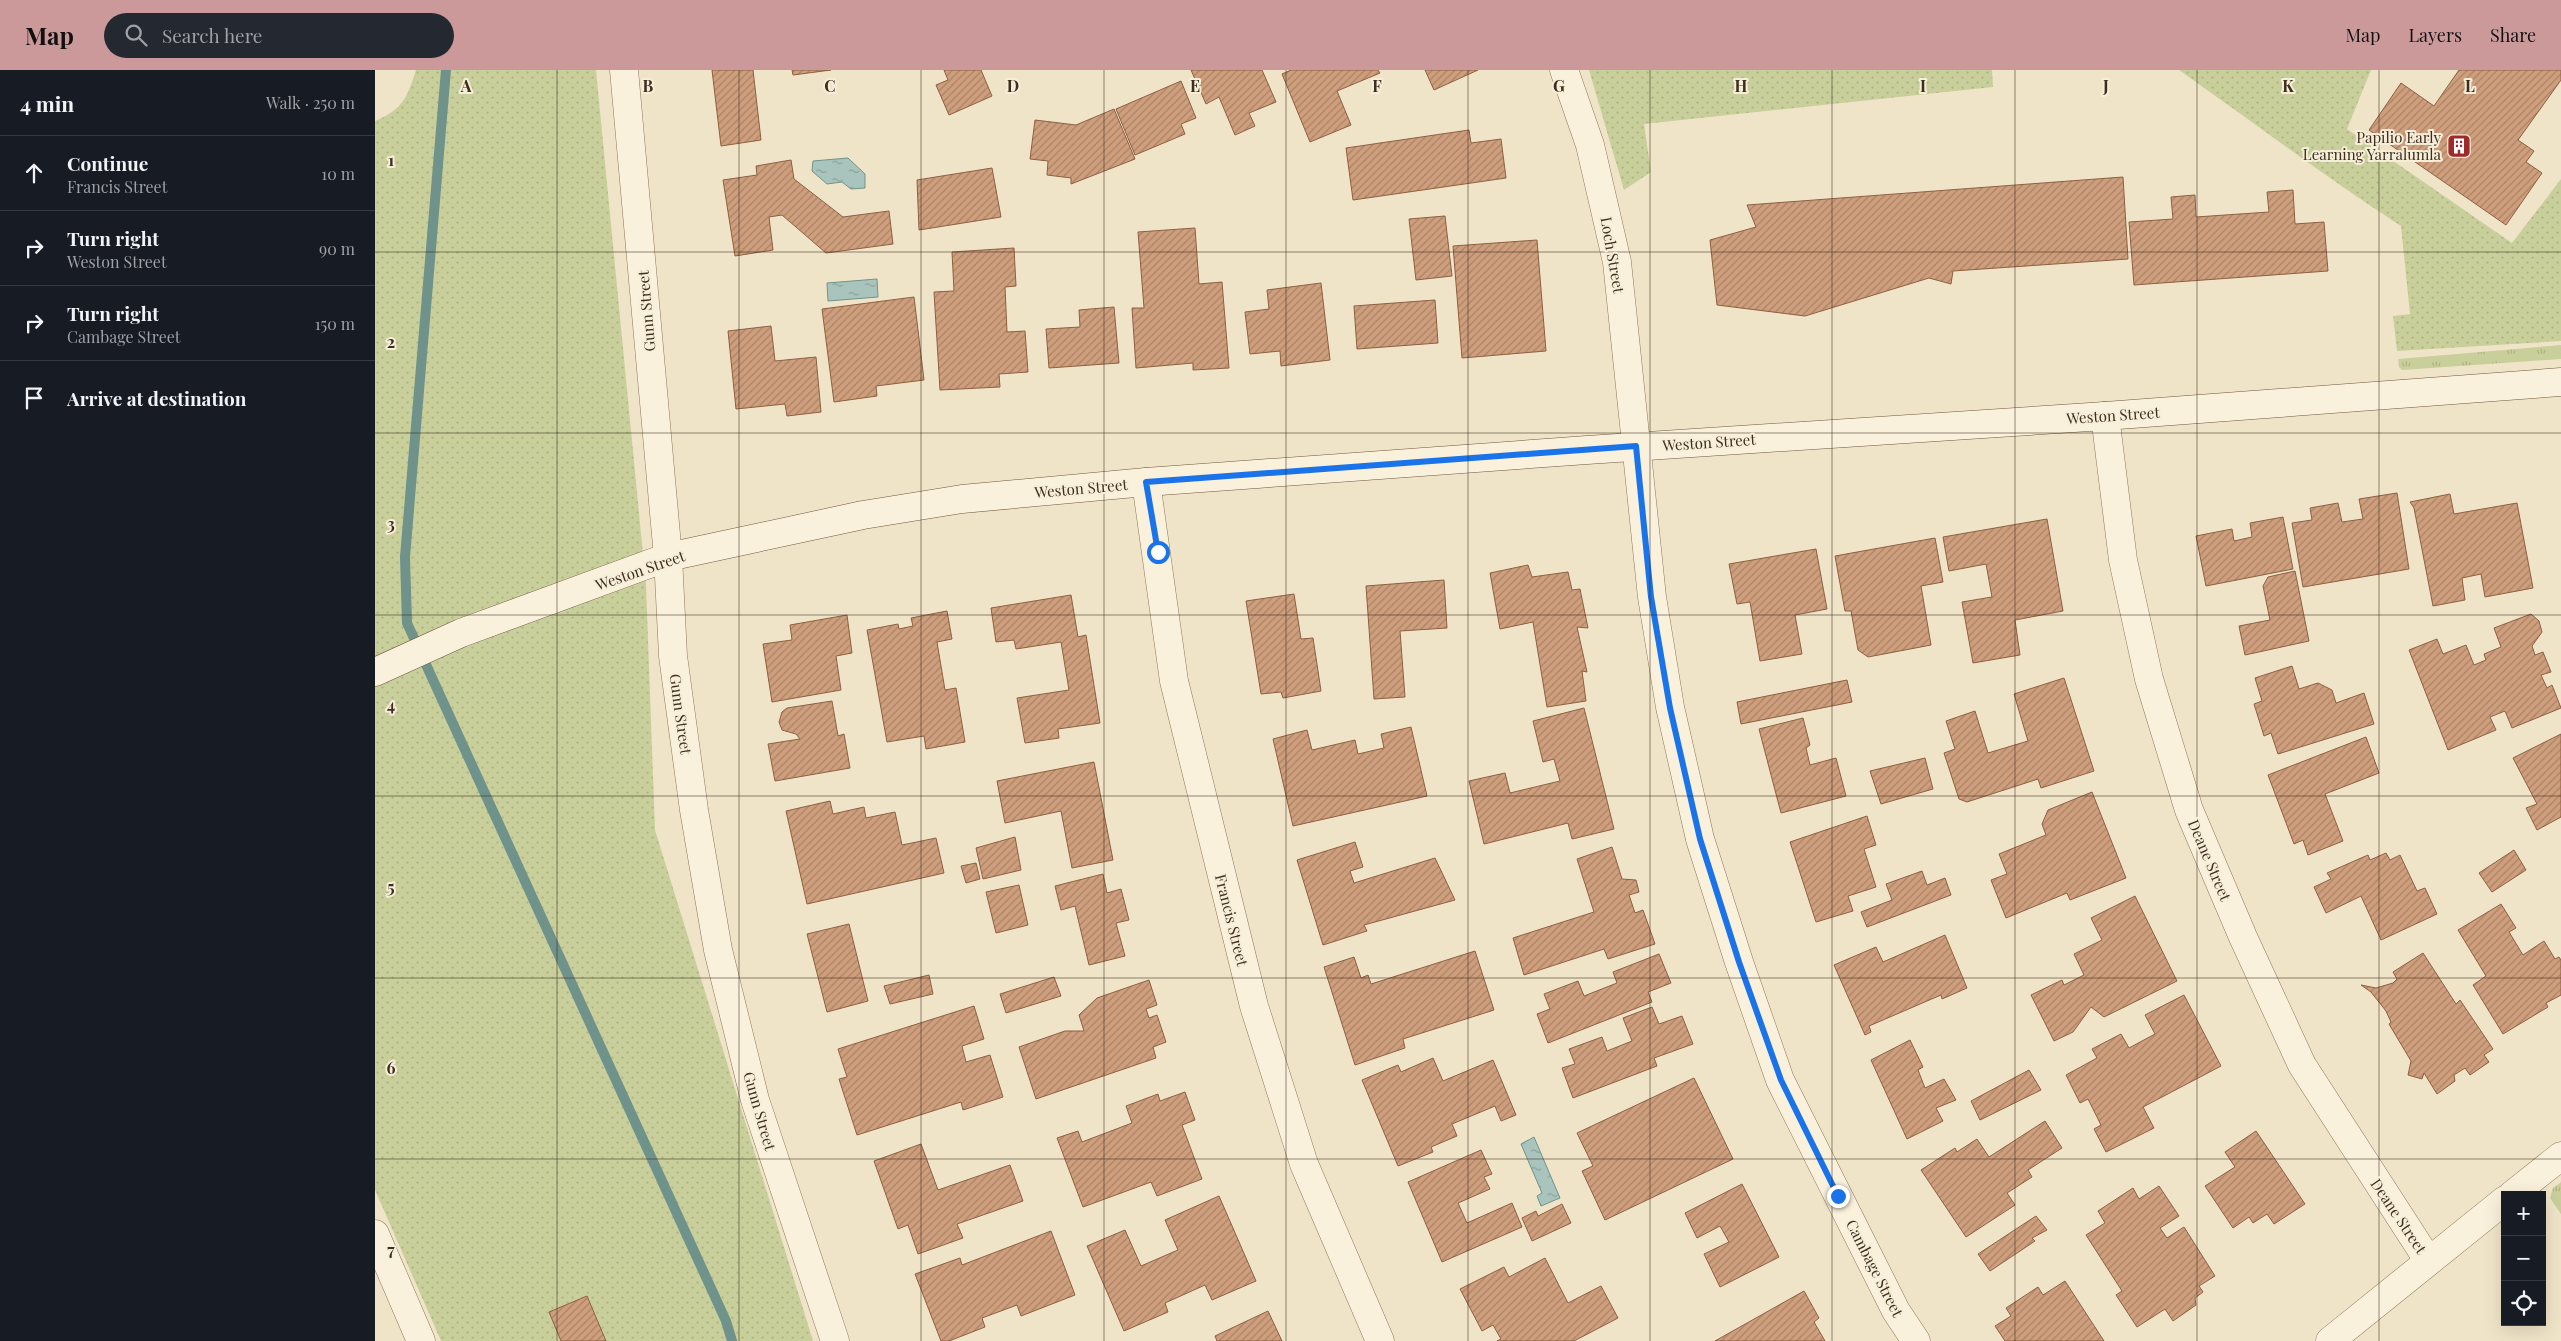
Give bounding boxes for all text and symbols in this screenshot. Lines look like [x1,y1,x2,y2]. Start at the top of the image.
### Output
search box [104,13,454,58]
text: Map [25,19,74,51]
icon: search [122,21,150,49]
text: Search here [162,22,262,48]
text: Map [2345,23,2380,47]
text: Layers [2408,23,2462,47]
text: Share [2490,23,2536,47]
text: A [460,75,472,96]
text: B [643,75,654,96]
text: C [824,75,836,96]
text: D [1007,75,1019,96]
text: E [1190,75,1200,96]
text: F [1372,75,1382,96]
text: G [1553,75,1565,96]
text: H [1735,75,1748,96]
text: I [1920,75,1926,96]
text: J [2102,75,2109,96]
text: K [2282,75,2294,96]
text: L [2465,75,2475,96]
text: 4 min [20,89,74,117]
text: Walk · 250 m [266,92,355,113]
place label: Papilio Early Learning Yarralumla [2303,127,2442,164]
building icon: Papilio Early Learning Yarralumla [2446,133,2472,159]
text: 1 [388,149,394,170]
text: Continue [67,150,148,176]
icon: ahead [20,159,48,187]
text: 10 m [321,163,355,184]
text: Francis Street [67,176,167,197]
street label: Loch Street [1596,215,1630,295]
text: Turn right [67,225,159,251]
icon: right [20,234,48,262]
text: 90 m [319,238,355,259]
text: Weston Street [67,251,167,272]
street label: Gunn Street [632,269,659,352]
text: Turn right [67,300,159,326]
icon: right [20,309,48,337]
text: 150 m [315,313,355,334]
text: Cambage Street [67,326,181,347]
text: 2 [387,331,395,352]
icon: arrive [20,384,48,412]
text: Arrive at destination [67,385,247,411]
street label: Weston Street [2065,402,2161,428]
street label: Weston Street [1661,429,1757,455]
street label: Weston Street [1033,474,1129,502]
text: 3 [387,513,395,534]
route start [1147,541,1170,564]
street label: Weston Street [592,545,688,595]
street label: Gunn Street [665,672,697,756]
text: 4 [387,694,395,715]
street label: Deane Street [2184,816,2236,904]
street label: Francis Street [1211,872,1253,969]
text: 5 [387,876,395,897]
text: 6 [387,1057,396,1078]
street label: Gunn Street [739,1069,781,1153]
street label: Deane Street [2367,1175,2432,1258]
route end [1827,1185,1850,1208]
map controls [2501,1191,2546,1326]
button: + [2501,1191,2546,1236]
street label: Cambage Street [1842,1216,1908,1321]
button: − [2501,1236,2546,1281]
text: 7 [387,1239,395,1260]
button: locate [2501,1281,2546,1326]

